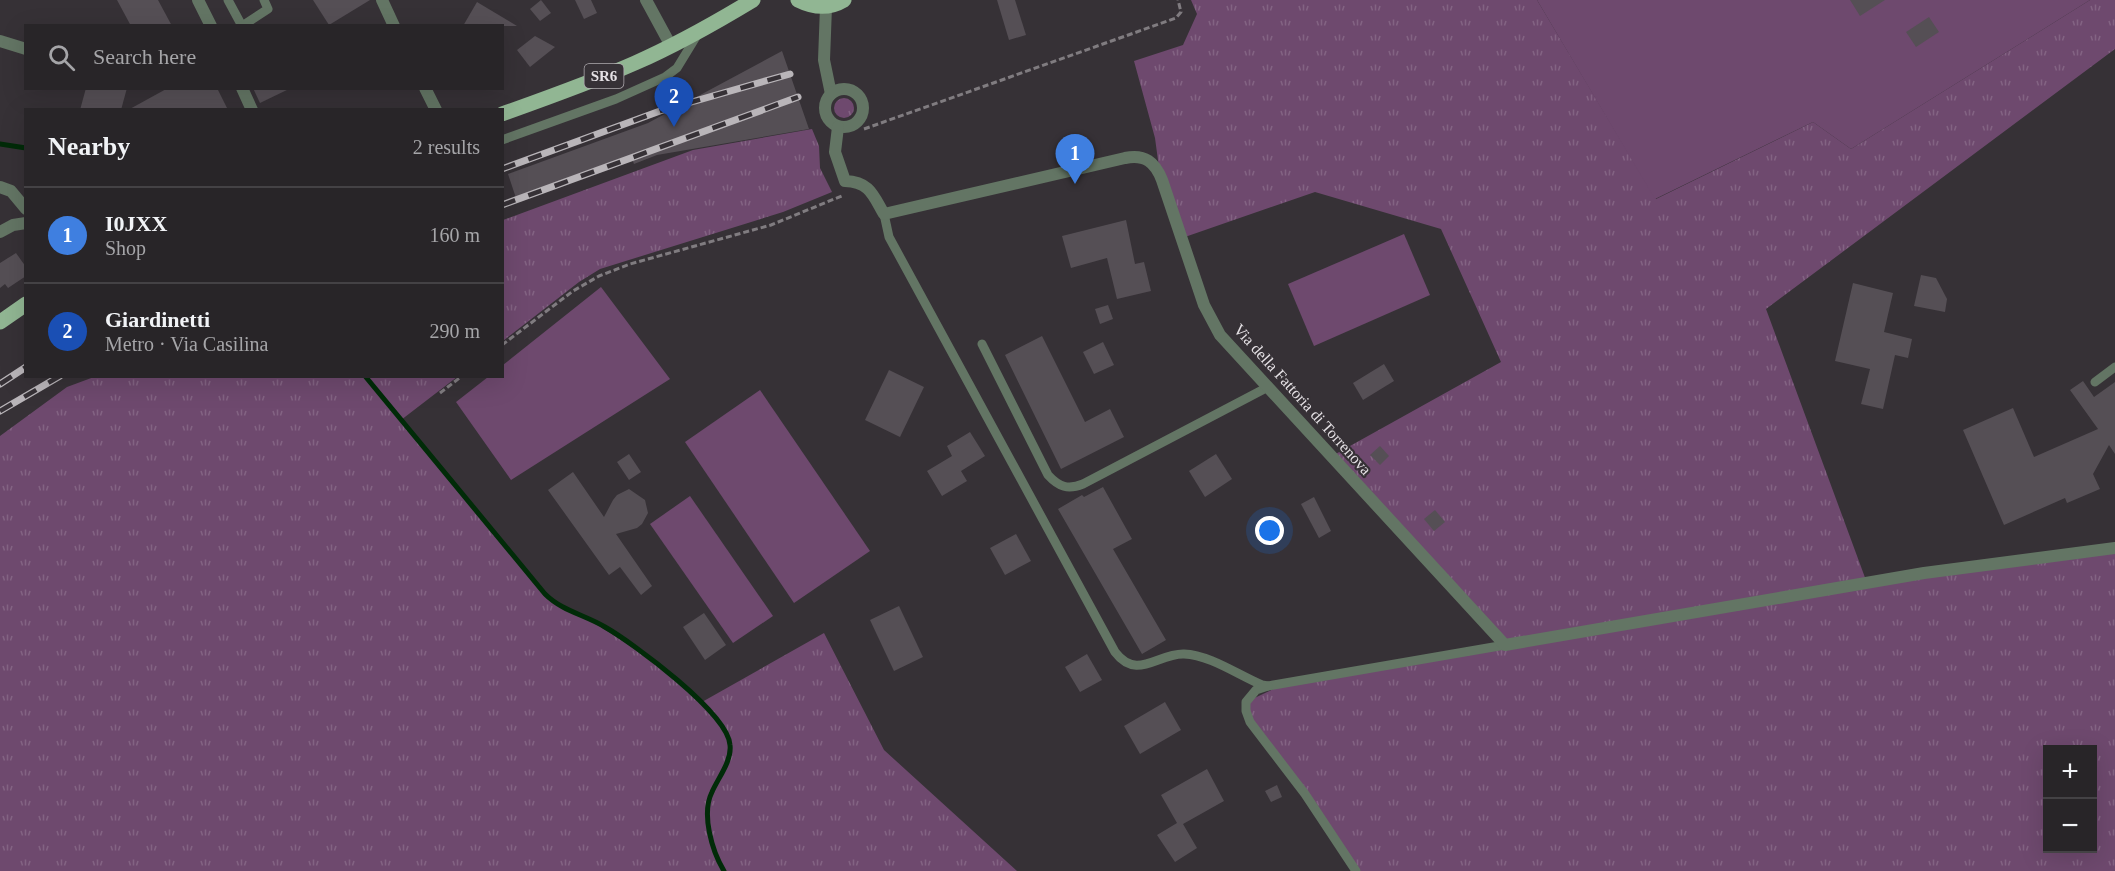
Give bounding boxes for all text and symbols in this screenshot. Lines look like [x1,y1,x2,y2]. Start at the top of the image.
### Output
search box [24,24,504,90]
icon: search [45,41,78,74]
text: Search here [93,44,196,69]
road number: SR6 [584,64,624,88]
pin: 2 [654,78,694,127]
text: Nearby [48,132,130,161]
pin: 1 [1056,134,1094,184]
text: 2 results [413,136,480,158]
text: I0JXX [105,211,167,236]
text: 1 [63,224,73,246]
text: 160 m [429,224,480,246]
text: Shop [105,237,146,259]
text: Giardinetti [105,307,210,332]
text: 2 [63,320,73,342]
text: 290 m [429,320,480,342]
street label: Via della Fattoria di Torrenova [1231,321,1375,478]
text: Metro · Via Casilina [105,333,268,355]
your location [1255,516,1284,545]
map controls [2043,745,2097,853]
button: + [2043,745,2097,799]
button: − [2043,799,2097,853]

